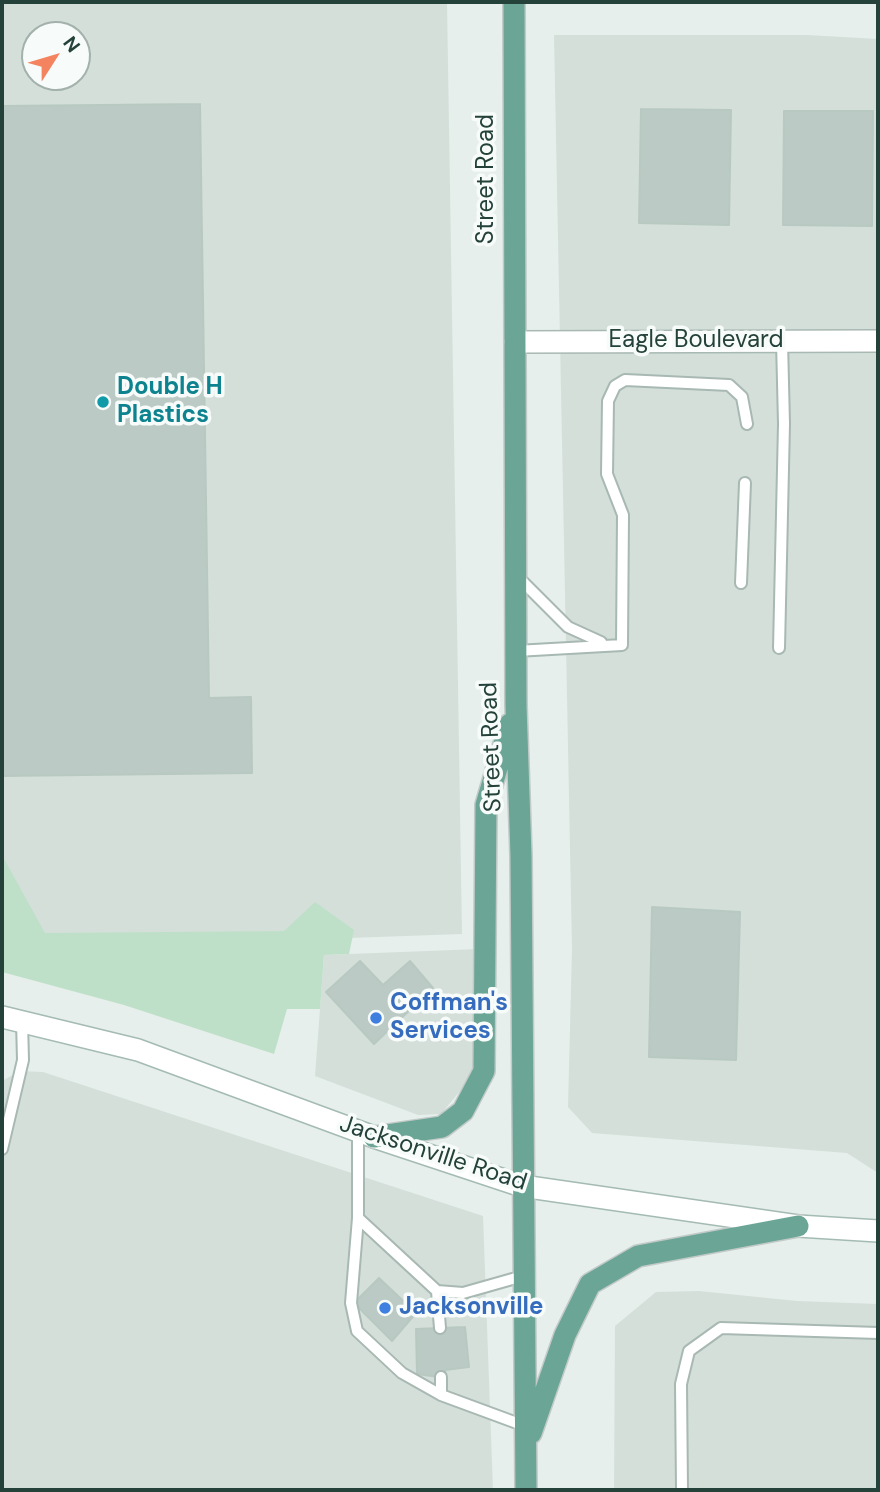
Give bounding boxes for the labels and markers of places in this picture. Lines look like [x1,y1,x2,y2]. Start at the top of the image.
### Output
place label: Double H Plastics [117,374,223,430]
marker: Double H Plastics [95,394,111,410]
place label: Coffman's Services [390,990,508,1046]
marker: Coffman's Services [368,1010,384,1026]
place label: Jacksonville [399,1294,543,1322]
marker: Jacksonville [377,1300,393,1316]

